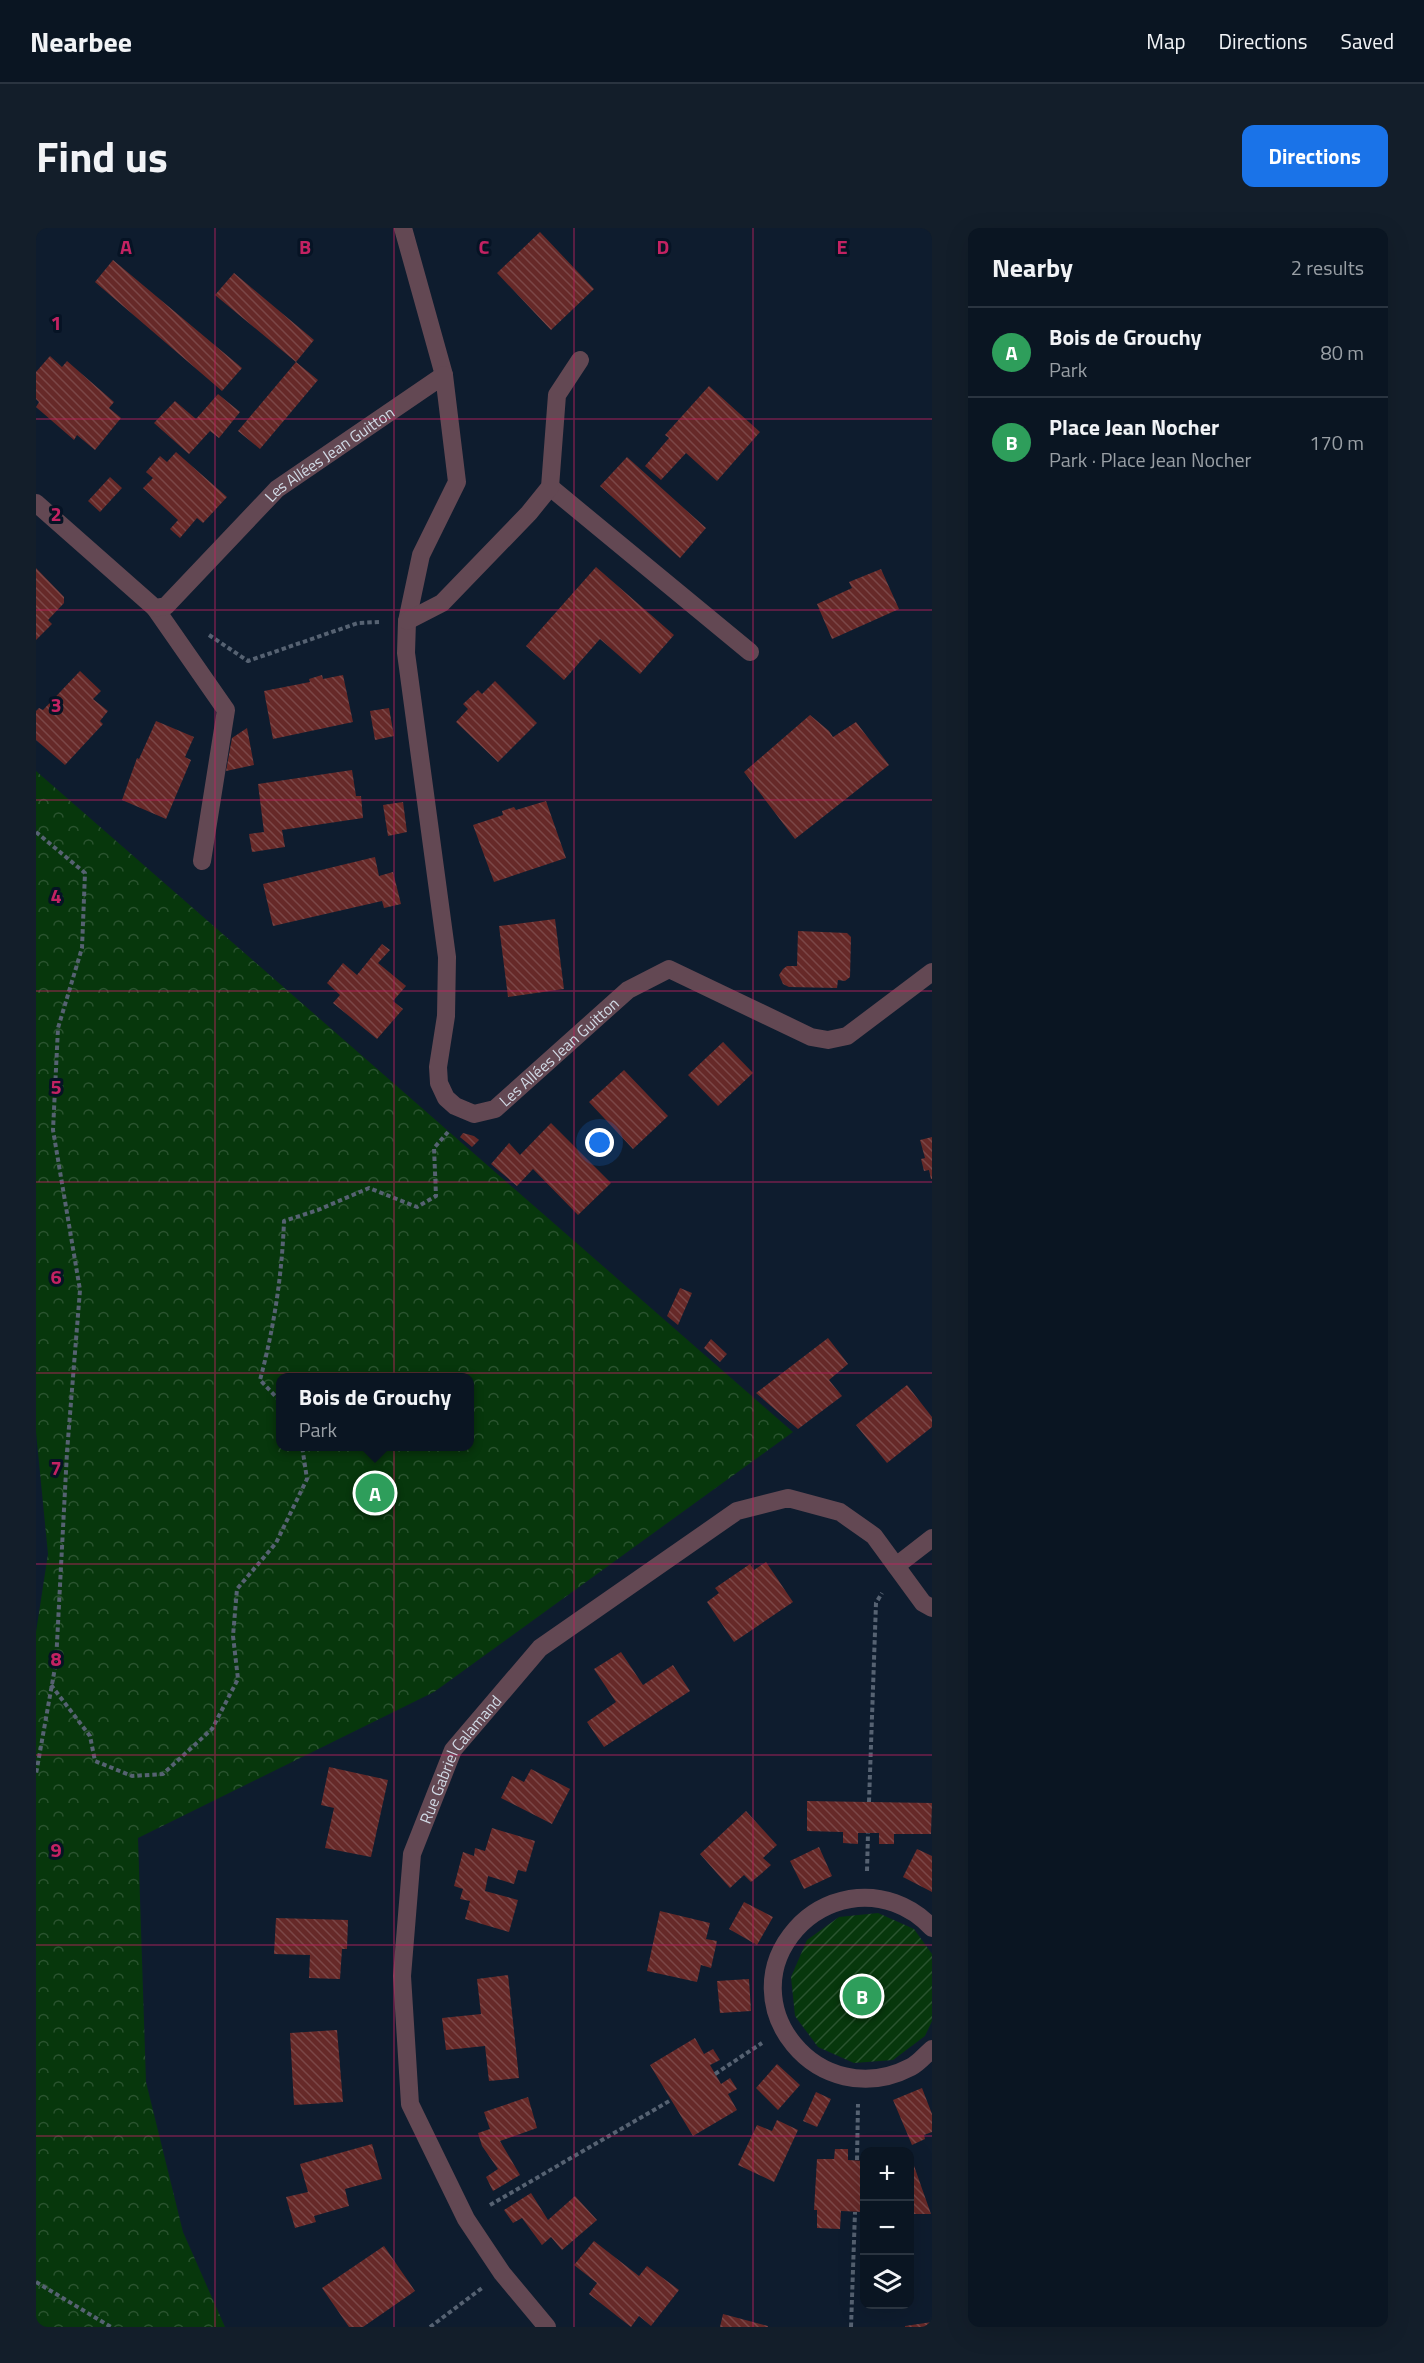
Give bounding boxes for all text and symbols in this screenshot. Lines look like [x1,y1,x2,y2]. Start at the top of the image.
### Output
text: Nearbee [30,20,132,63]
text: Map [1146,25,1186,57]
text: Directions [1219,25,1308,57]
text: Saved [1341,25,1394,57]
text: Find us [36,124,168,188]
button: Directions [1242,125,1388,187]
text: A [120,231,132,262]
text: B [299,231,311,262]
text: C [479,231,490,262]
text: D [657,231,669,262]
text: E [836,231,848,262]
text: Nearby [992,248,1073,287]
text: 2 results [1291,252,1364,283]
text: 1 [50,307,62,338]
text: Bois de Grouchy [1049,320,1202,354]
text: A [1005,337,1018,368]
text: 80 m [1320,337,1364,368]
text: Park [1049,354,1087,385]
street label: Les Allées Jean Guitton [259,400,399,507]
text: Place Jean Nocher [1049,410,1219,444]
text: B [1005,427,1018,458]
text: 170 m [1309,427,1364,458]
text: Park · Place Jean Nocher [1049,444,1251,475]
text: 2 [50,498,62,529]
text: 3 [50,689,62,720]
text: 4 [50,880,62,911]
street label: Les Allées Jean Guitton [494,992,624,1112]
text: 5 [50,1071,62,1102]
your location [585,1128,614,1157]
text: 6 [50,1261,62,1292]
popup [276,1373,474,1451]
text: Bois de Grouchy [299,1380,451,1414]
text: Park [299,1414,337,1445]
text: 7 [50,1452,62,1483]
pin: A [356,1470,394,1516]
text: 8 [50,1643,62,1674]
street label: Rue Gabriel Calamand [413,1690,507,1827]
text: 9 [50,1834,62,1865]
pin: B [842,1974,882,2018]
map controls [860,2147,914,2309]
button: + [860,2147,914,2201]
button: − [860,2201,914,2255]
button: layers [860,2255,914,2309]

